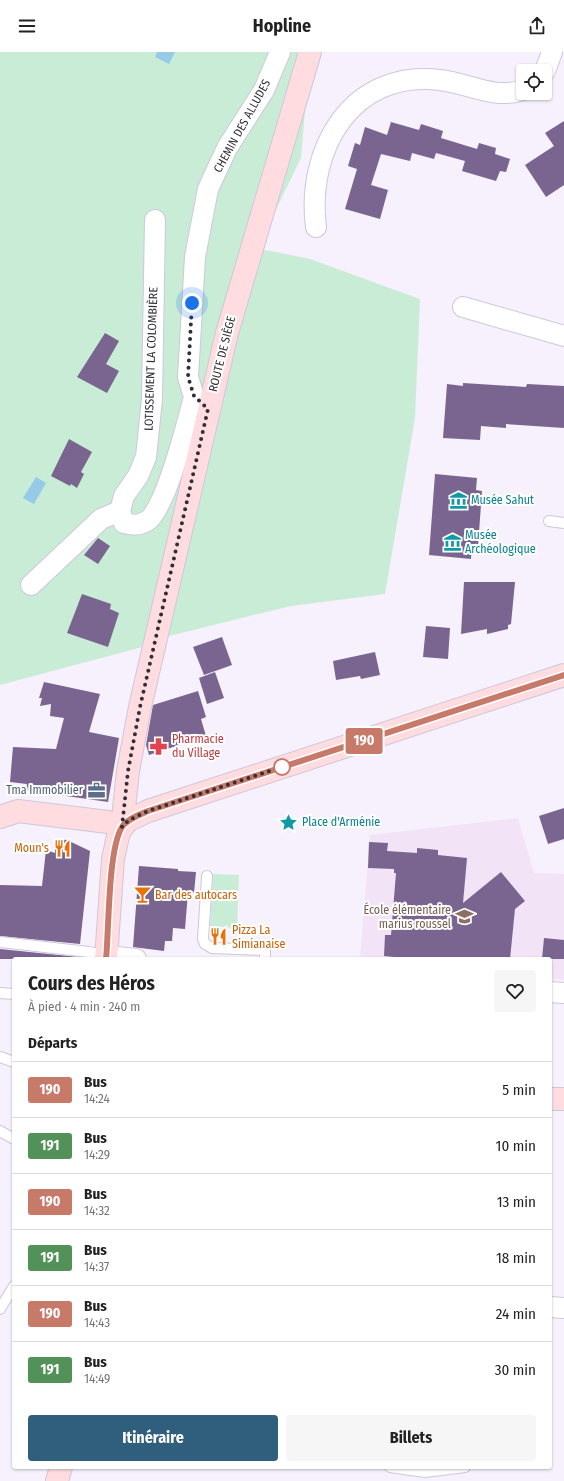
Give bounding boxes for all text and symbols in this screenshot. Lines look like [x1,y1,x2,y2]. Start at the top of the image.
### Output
icon: menu [16,15,38,37]
text: Hopline [253,15,311,37]
icon: share [526,15,548,37]
map controls [516,64,552,100]
button: locate [516,64,552,100]
street label: CHEMIN DES ALLUDES [211,77,273,175]
street label: LOTISSEMENT LA COLOMBIÈRE [140,286,161,431]
your location [182,293,202,313]
street label: ROUTE DE SIÈGE [205,314,238,393]
museum icon: Musée Sahut [448,490,468,510]
place label: Musée Sahut [471,493,534,507]
place label: Musée Archéologique [465,528,536,556]
museum icon: Musée Archéologique [442,532,462,552]
line badge: 190 [341,728,387,754]
place label: Pharmacie du Village [172,732,224,760]
text: 190 [354,732,374,749]
pharmacy icon: Pharmacie du Village [149,736,169,756]
unlabelled marker [273,758,291,776]
office icon: Tma Immobilier [86,780,106,800]
place label: Tma Immobilier [6,783,84,797]
place icon: Place d'Arménie [279,812,299,832]
place label: Place d'Arménie [302,815,380,829]
restaurant icon: Moun's [52,838,72,858]
place label: Moun's [14,841,49,855]
bar icon: Bar des autocars [132,885,152,905]
place label: Bar des autocars [155,888,237,902]
place label: École élémentaire marius roussel [364,902,451,931]
school or university icon: École élémentaire marius roussel [454,907,474,927]
place label: Pizza La Simianaise [232,923,285,951]
restaurant icon: Pizza La Simianaise [209,927,229,947]
button: heart [494,970,536,1012]
text: Cours des Héros [28,972,155,995]
text: À pied · 4 min · 240 m [28,999,140,1014]
text: Départs [28,1034,77,1052]
text: Bus [84,1073,107,1091]
text: 190 [40,1081,60,1098]
text: 5 min [502,1081,536,1099]
text: 14:24 [84,1091,110,1106]
text: Bus [84,1129,107,1147]
text: 191 [41,1137,59,1154]
text: 10 min [496,1137,536,1155]
text: 14:29 [84,1147,110,1162]
text: Bus [84,1185,107,1203]
text: 190 [40,1193,60,1210]
text: 13 min [497,1193,536,1211]
text: 14:32 [84,1203,110,1218]
text: Bus [84,1241,107,1259]
text: 191 [41,1249,59,1266]
text: 18 min [496,1249,536,1267]
text: 14:37 [84,1259,109,1274]
text: Bus [84,1297,107,1315]
text: 190 [40,1305,60,1322]
text: 24 min [496,1305,536,1323]
text: 14:43 [84,1315,110,1330]
text: Bus [84,1353,107,1371]
text: 191 [41,1361,59,1378]
text: 30 min [495,1361,536,1379]
text: 14:49 [84,1371,110,1386]
button: Itinéraire [28,1415,278,1461]
button: Billets [286,1415,536,1461]

